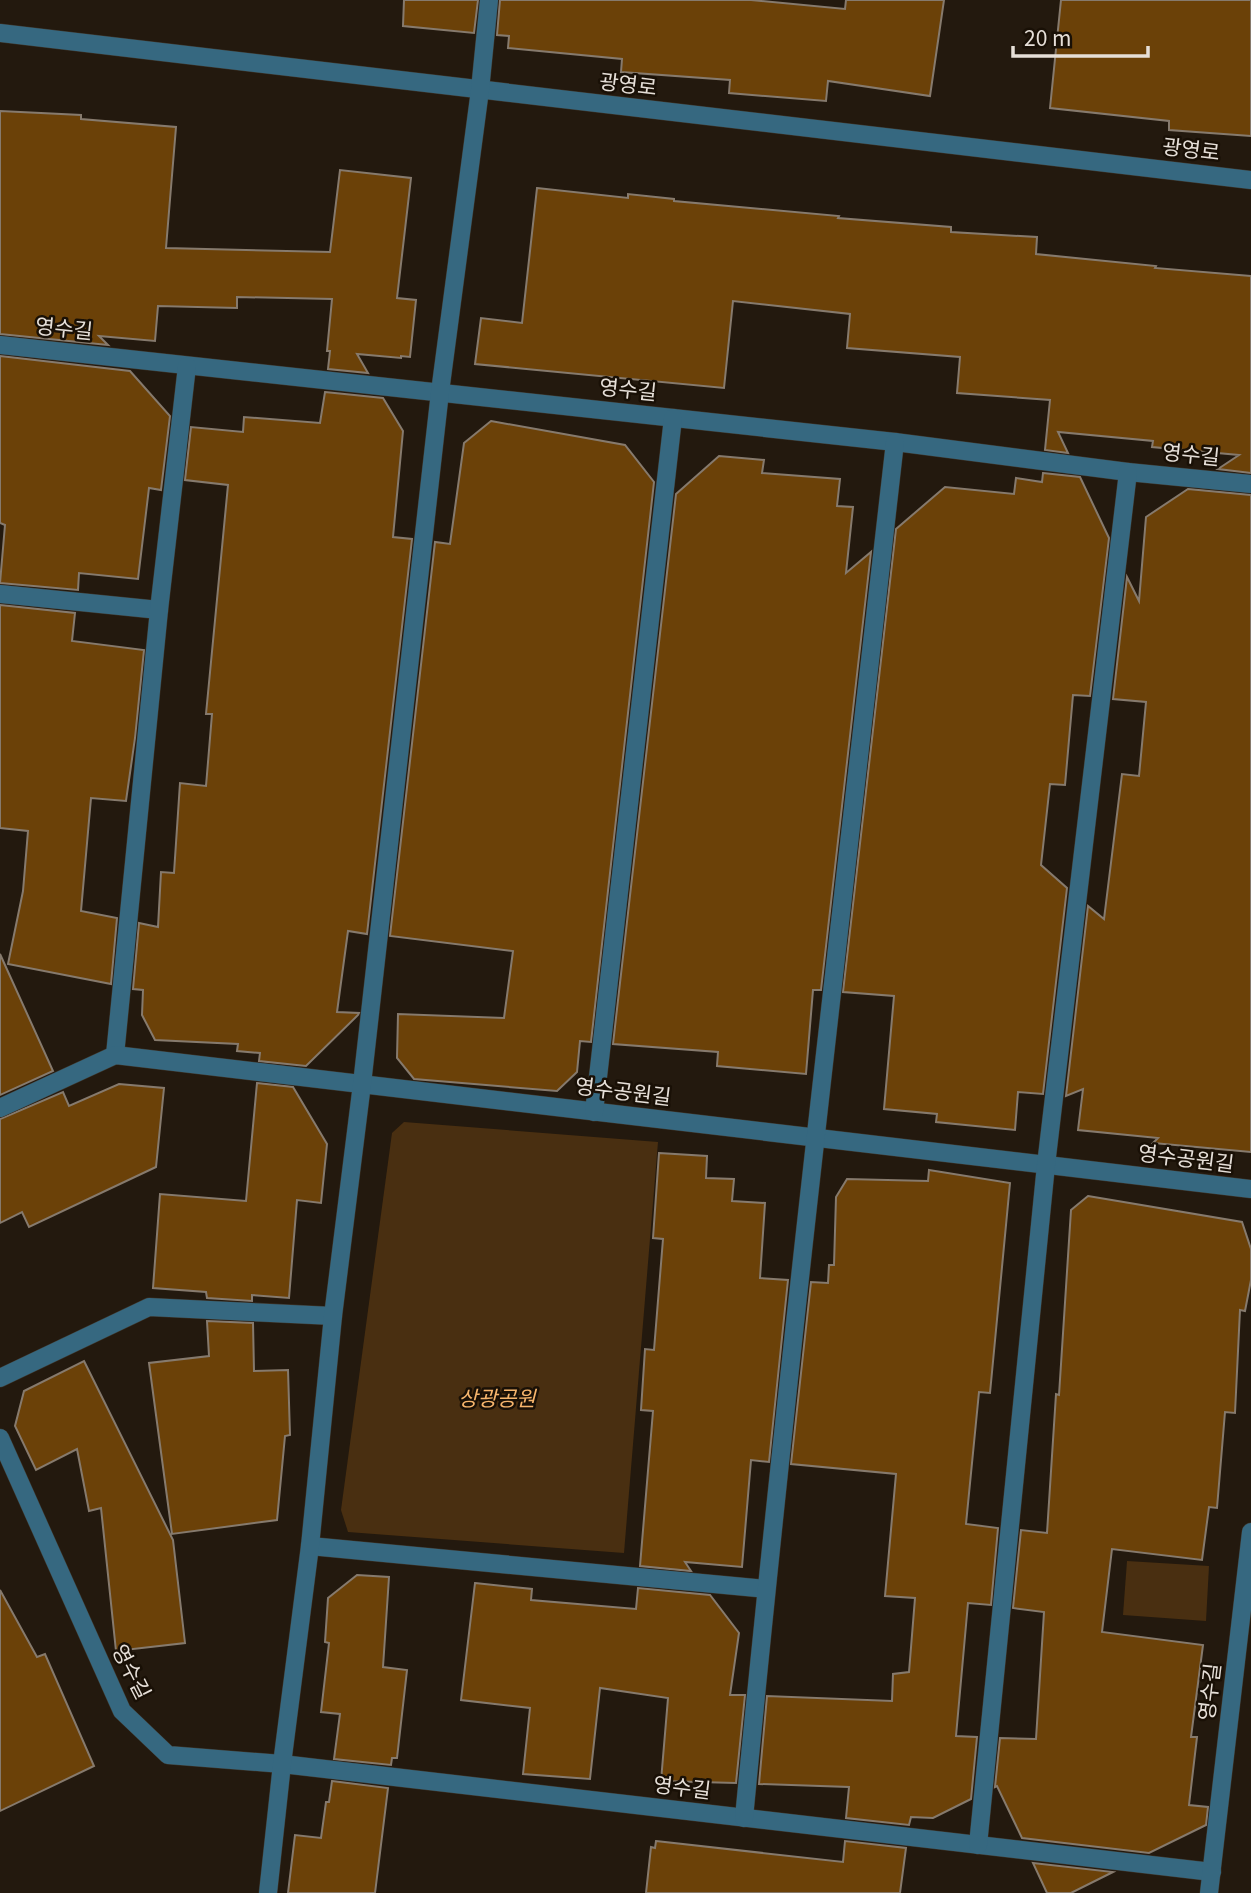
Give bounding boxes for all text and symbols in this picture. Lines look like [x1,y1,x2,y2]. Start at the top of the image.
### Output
scale bar [1013,14,1148,58]
text: 20 m [1024,22,1071,52]
street label: 광영로 [598,65,659,101]
street label: 광영로 [1161,130,1222,166]
street label: 영수길 [34,309,95,345]
street label: 영수길 [598,370,659,406]
street label: 영수길 [1161,435,1222,471]
street label: 영수공원길 [573,1069,673,1111]
street label: 영수공원길 [1136,1136,1236,1178]
park label: 상광공원 [458,1382,537,1412]
street label: 영수길 [106,1638,159,1704]
street label: 영수길 [1190,1661,1226,1722]
street label: 영수길 [652,1768,713,1804]

